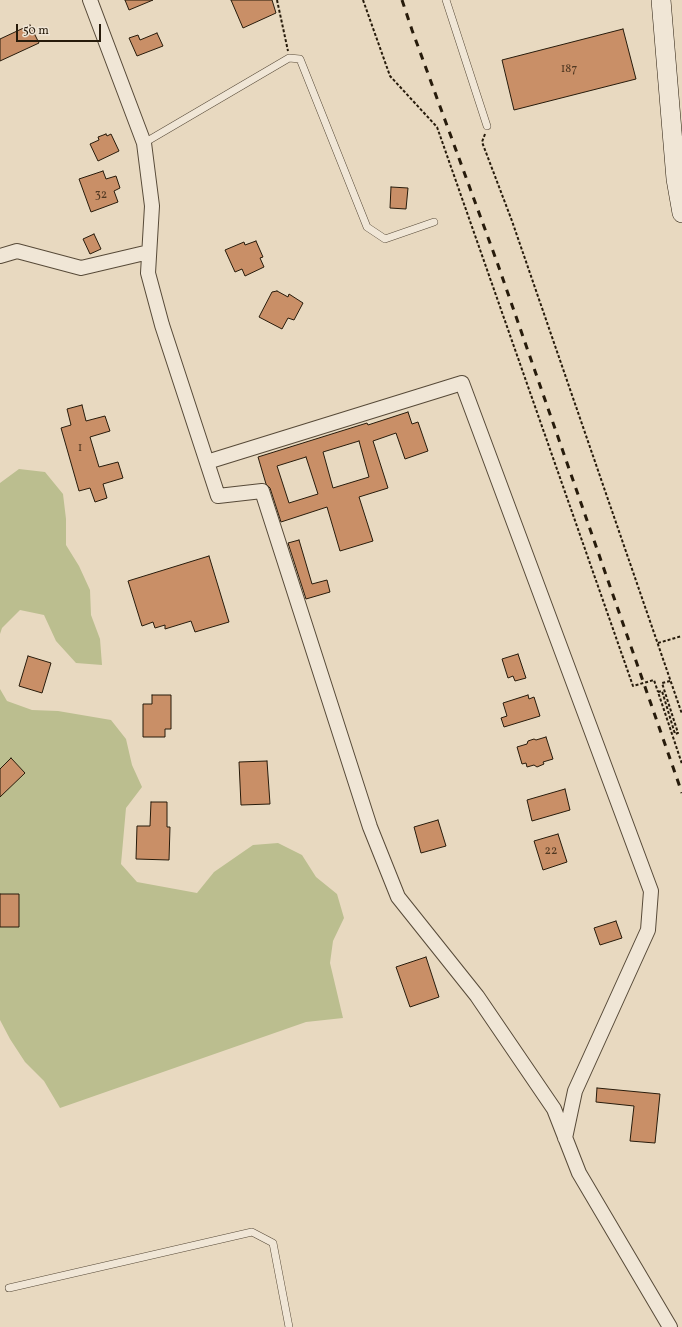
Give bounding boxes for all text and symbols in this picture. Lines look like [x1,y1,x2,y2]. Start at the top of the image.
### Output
scale bar [18,16,103,42]
text: 50 m [23,23,49,39]
house number: 187 [561,63,577,77]
house number: 32 [95,189,107,203]
house number: 1 [78,442,82,456]
house number: 22 [545,845,557,859]

